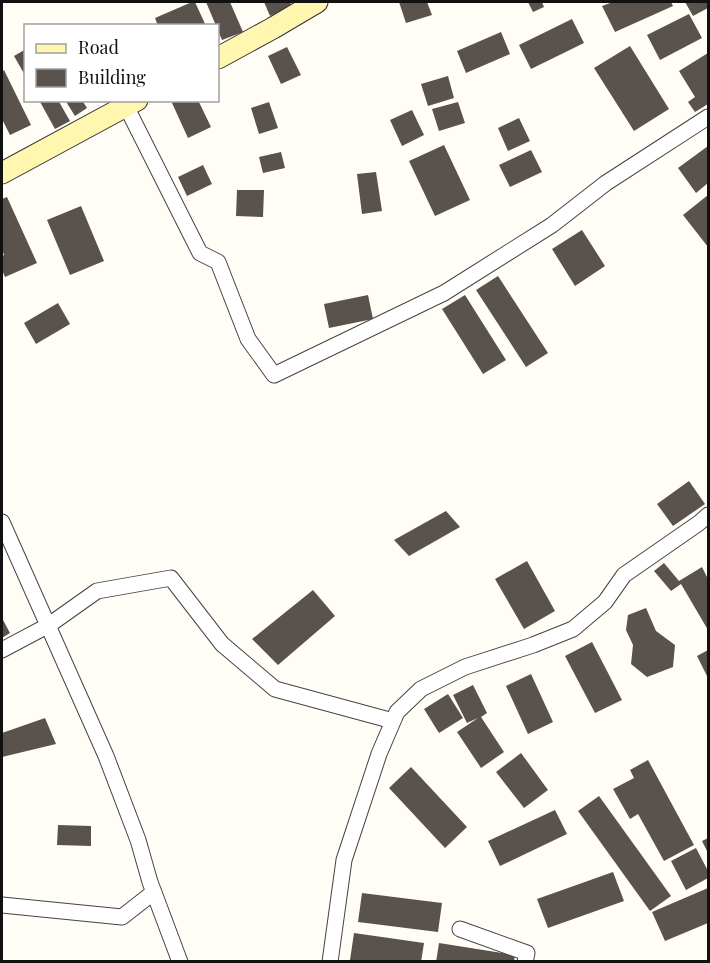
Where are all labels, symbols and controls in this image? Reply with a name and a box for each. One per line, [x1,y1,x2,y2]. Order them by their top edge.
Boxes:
legend [24,24,219,102]
text: Road [78,35,119,59]
text: Building [78,65,146,89]

